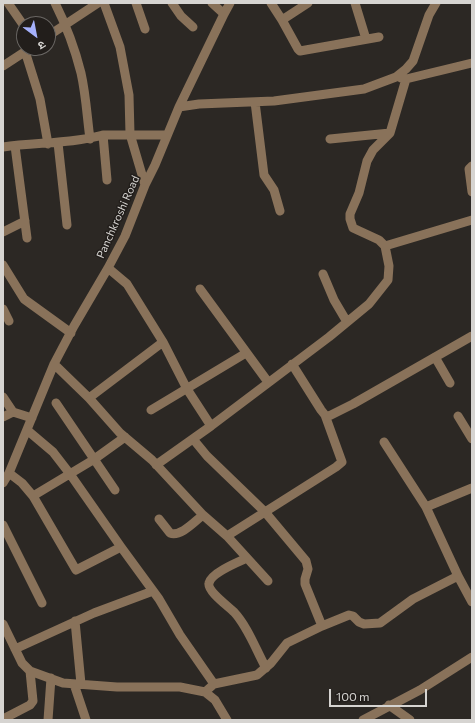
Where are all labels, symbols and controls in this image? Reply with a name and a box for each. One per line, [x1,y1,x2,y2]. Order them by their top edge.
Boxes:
north arrow [16,16,56,56]
text: उ [36,39,48,53]
street label: Panchkroshi Road [94,174,142,260]
scale bar [331,681,429,707]
text: 100 m [336,689,370,703]

